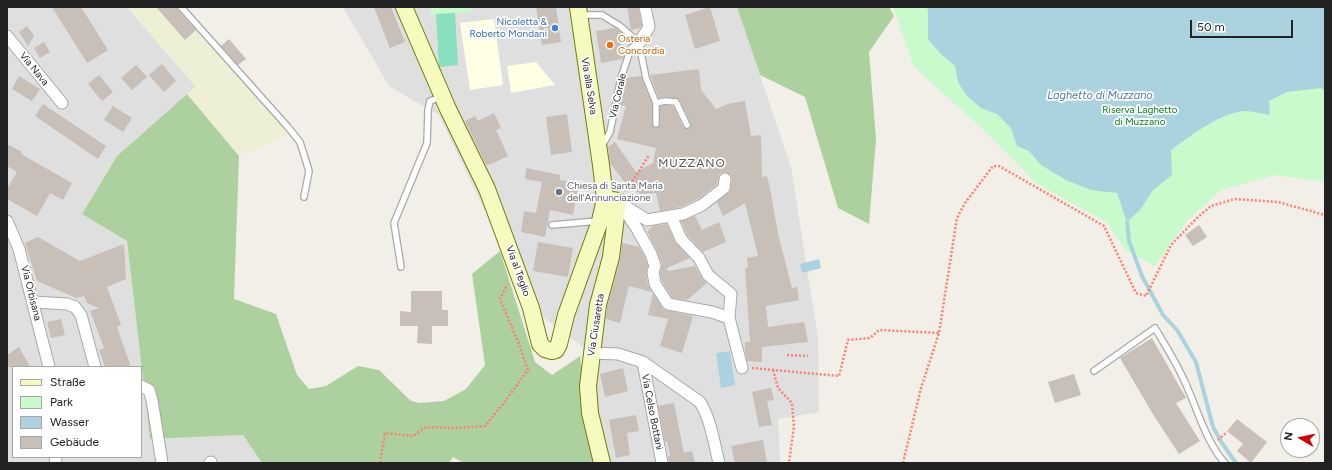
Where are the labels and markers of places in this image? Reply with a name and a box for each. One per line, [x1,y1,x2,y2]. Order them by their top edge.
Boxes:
place label: Nicoletta & Roberto Mondani [470,16,547,40]
marker: Nicoletta & Roberto Mondani [550,23,560,33]
place label: Osteria Concordia [618,33,664,56]
marker: Osteria Concordia [605,40,615,50]
place label: Chiesa di Santa Maria dell'Annunciazione [567,180,663,204]
marker: Chiesa di Santa Maria dell'Annunciazione [554,187,564,197]

